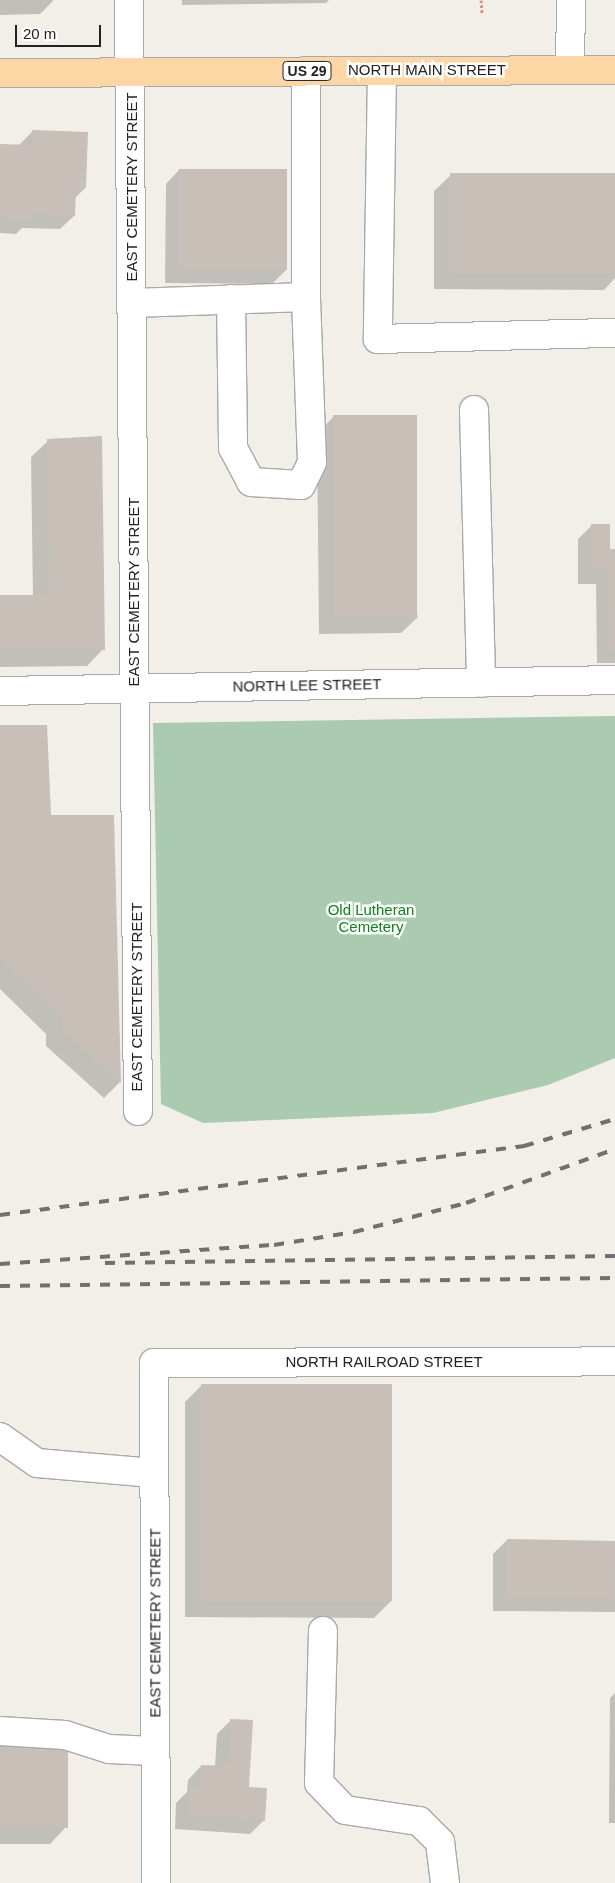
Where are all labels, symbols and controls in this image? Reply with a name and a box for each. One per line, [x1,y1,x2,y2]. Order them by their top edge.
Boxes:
scale bar [18,15,104,47]
text: 20 m [23,25,56,42]
road number: US 29 [282,59,332,82]
street label: NORTH MAIN STREET [348,61,506,79]
street label: EAST CEMETERY STREET [123,92,141,282]
street label: EAST CEMETERY STREET [125,497,143,687]
street label: NORTH LEE STREET [232,675,382,695]
park label: Old Lutheran Cemetery [328,900,414,935]
street label: EAST CEMETERY STREET [128,902,146,1092]
street label: NORTH RAILROAD STREET [285,1353,483,1371]
street label: EAST CEMETERY STREET [146,1528,164,1718]

